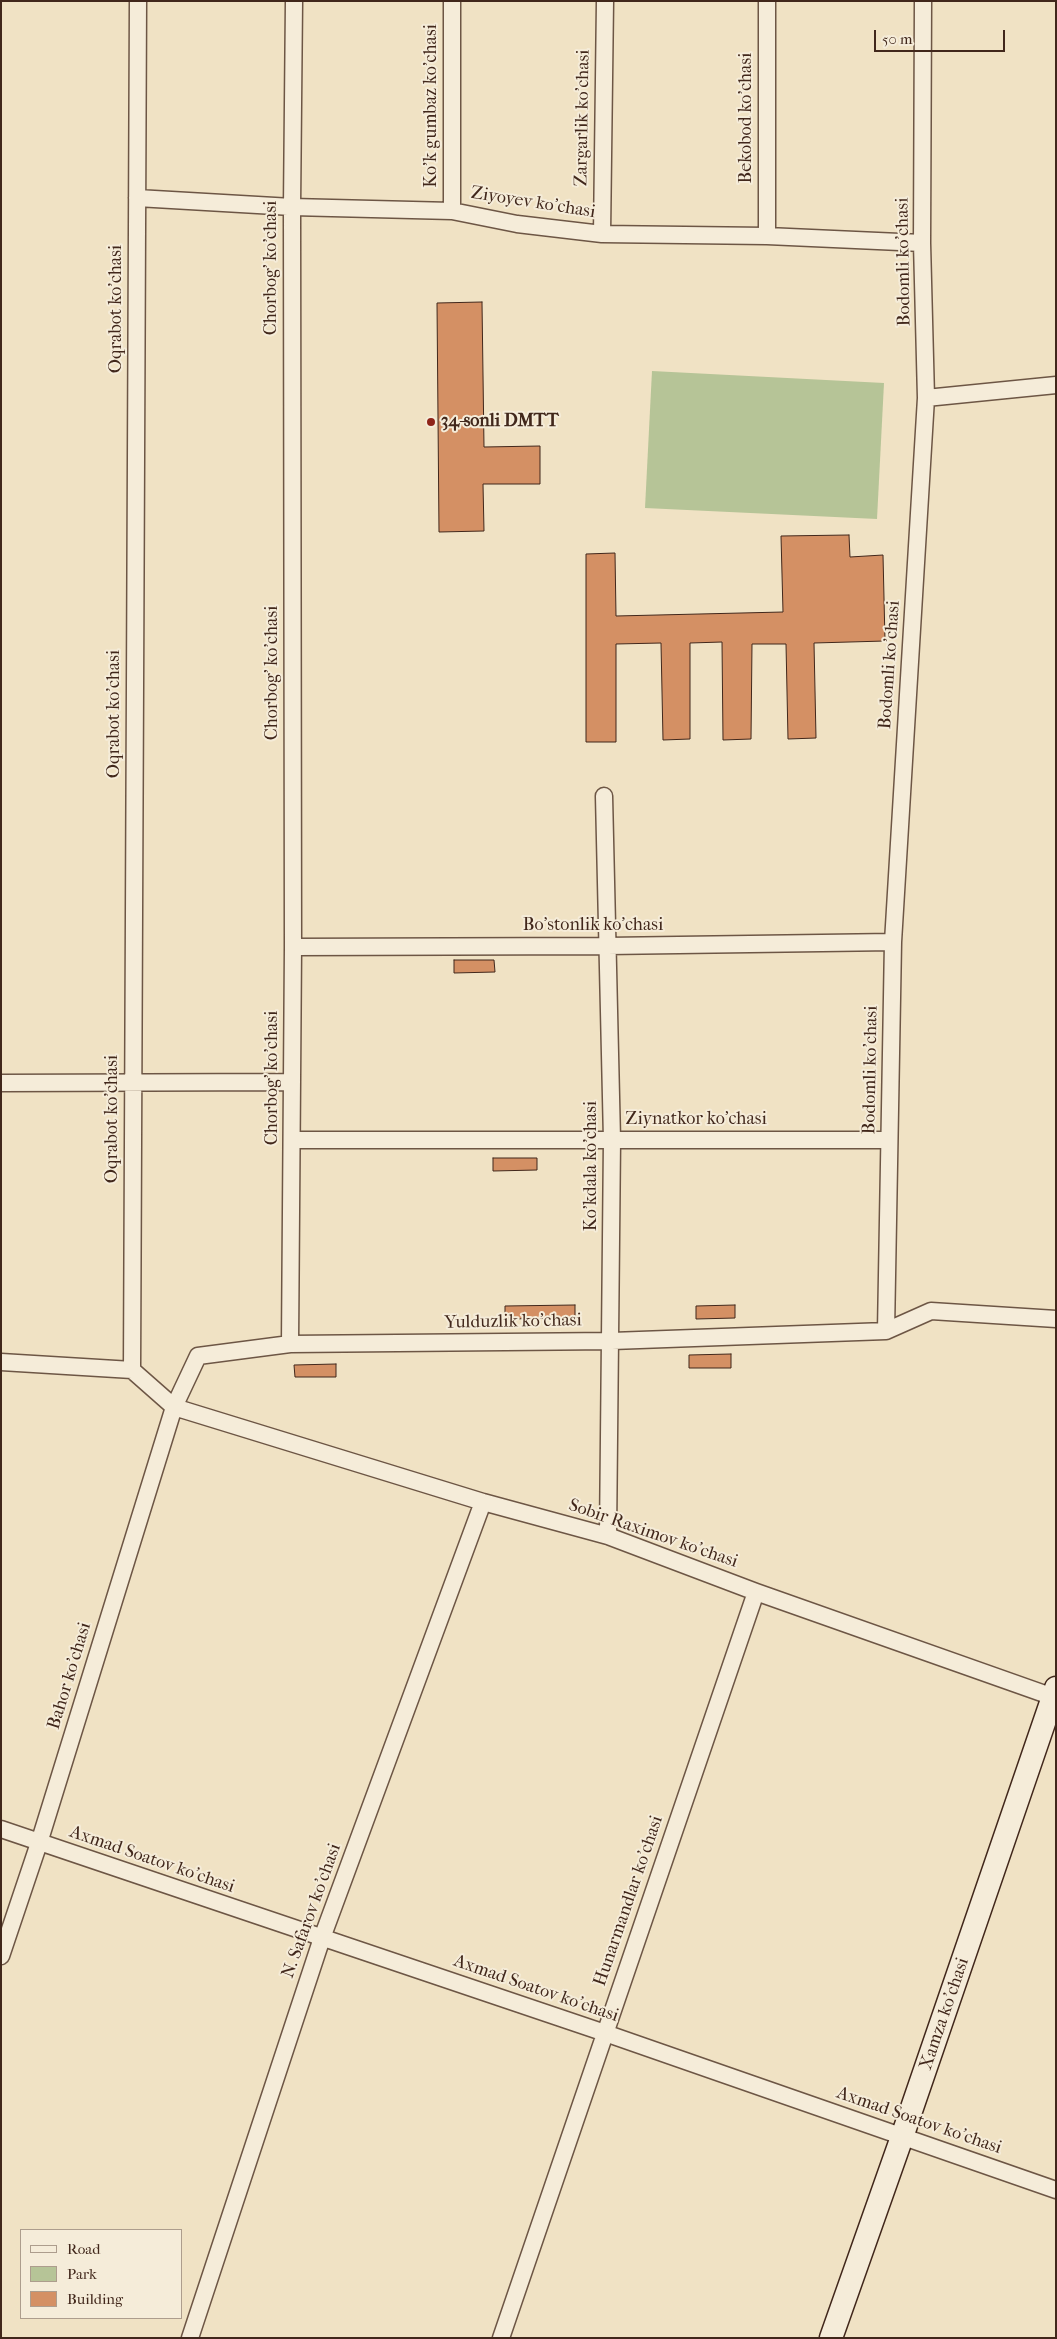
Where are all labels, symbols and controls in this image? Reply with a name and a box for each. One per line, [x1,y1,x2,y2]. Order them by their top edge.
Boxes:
scale bar [877,20,1008,52]
street label: Ko'k gumbaz ko'chasi [421,24,443,188]
text: 50 m [882,30,912,48]
street label: Zargarlik ko'chasi [571,49,595,187]
street label: Bekobod ko'chasi [736,53,758,183]
street label: Ziyoyev ko'chasi [469,182,597,224]
street label: Bodomli ko'chasi [892,197,916,327]
street label: Chorbog' ko'chasi [261,201,283,335]
street label: Oqrabot ko'chasi [106,245,128,373]
place label: 34-sonli DMTT [441,411,559,433]
marker: 34-sonli DMTT [425,416,437,428]
street label: Bodomli ko'chasi [875,600,905,730]
street label: Chorbog' ko'chasi [262,606,284,740]
street label: Oqrabot ko'chasi [104,650,126,778]
street label: Bo'stonlik ko'chasi [523,915,663,937]
street label: Bodomli ko'chasi [859,1005,883,1135]
street label: Chorbog' ko'chasi [262,1011,284,1145]
street label: Oqrabot ko'chasi [102,1055,124,1183]
street label: Ko'kdala ko'chasi [581,1101,603,1231]
street label: Ziynatkor ko'chasi [625,1109,767,1131]
street label: Yulduzlik ko'chasi [444,1310,582,1334]
street label: Sobir Raximov ko'chasi [566,1495,740,1573]
street label: Bahor ko'chasi [44,1620,96,1732]
street label: Hunarmandlar ko'chasi [590,1813,668,1989]
street label: Axmad Soatov ko'chasi [67,1822,237,1898]
street label: N. Safarov ko'chasi [278,1841,346,1981]
street label: Axmad Soatov ko'chasi [451,1951,621,2027]
street label: Xamza ko'chasi [916,1955,974,2073]
street label: Axmad Soatov ko'chasi [834,2083,1004,2159]
legend [20,2229,182,2319]
text: Road [67,2240,100,2258]
text: Park [67,2265,97,2283]
text: Building [67,2290,123,2308]

